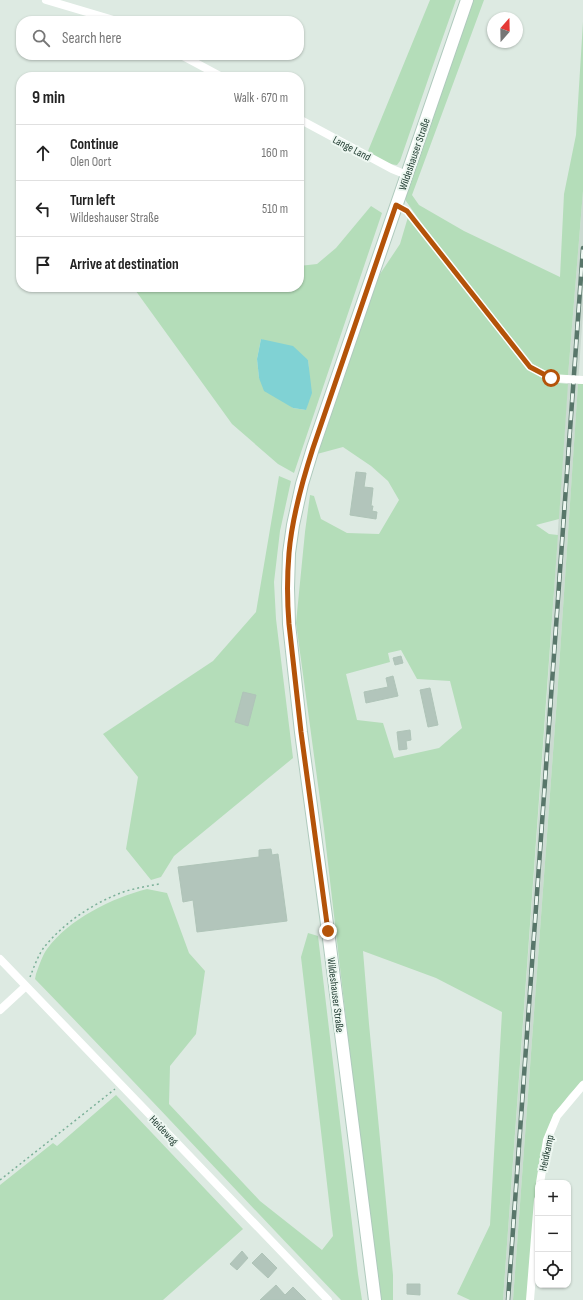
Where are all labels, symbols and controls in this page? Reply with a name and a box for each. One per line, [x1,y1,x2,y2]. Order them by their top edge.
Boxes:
north arrow [487,12,523,48]
search box [16,16,304,60]
icon: search [30,27,52,49]
text: Search here [62,29,122,48]
text: 9 min [32,88,65,108]
text: Walk · 670 m [234,90,288,106]
street label: Wildeshauser Straße [396,116,433,192]
street label: Lange Land [331,133,373,164]
text: Continue [70,135,119,154]
icon: ahead [32,142,54,164]
text: 160 m [262,145,288,161]
text: Olen Oort [70,154,111,170]
text: Turn left [70,191,115,210]
icon: left [32,198,54,220]
text: 510 m [262,201,288,217]
text: Wildeshauser Straße [70,210,159,226]
icon: arrive [32,254,54,276]
text: Arrive at destination [70,255,179,274]
route start [542,369,560,387]
route end [319,922,337,940]
street label: Wildeshauser Straße [324,957,347,1033]
street label: Heideweg [146,1113,181,1148]
street label: Heidkamp [536,1134,557,1172]
map controls [535,1180,571,1288]
button: + [535,1180,571,1216]
button: − [535,1216,571,1252]
button: locate [535,1252,571,1288]

